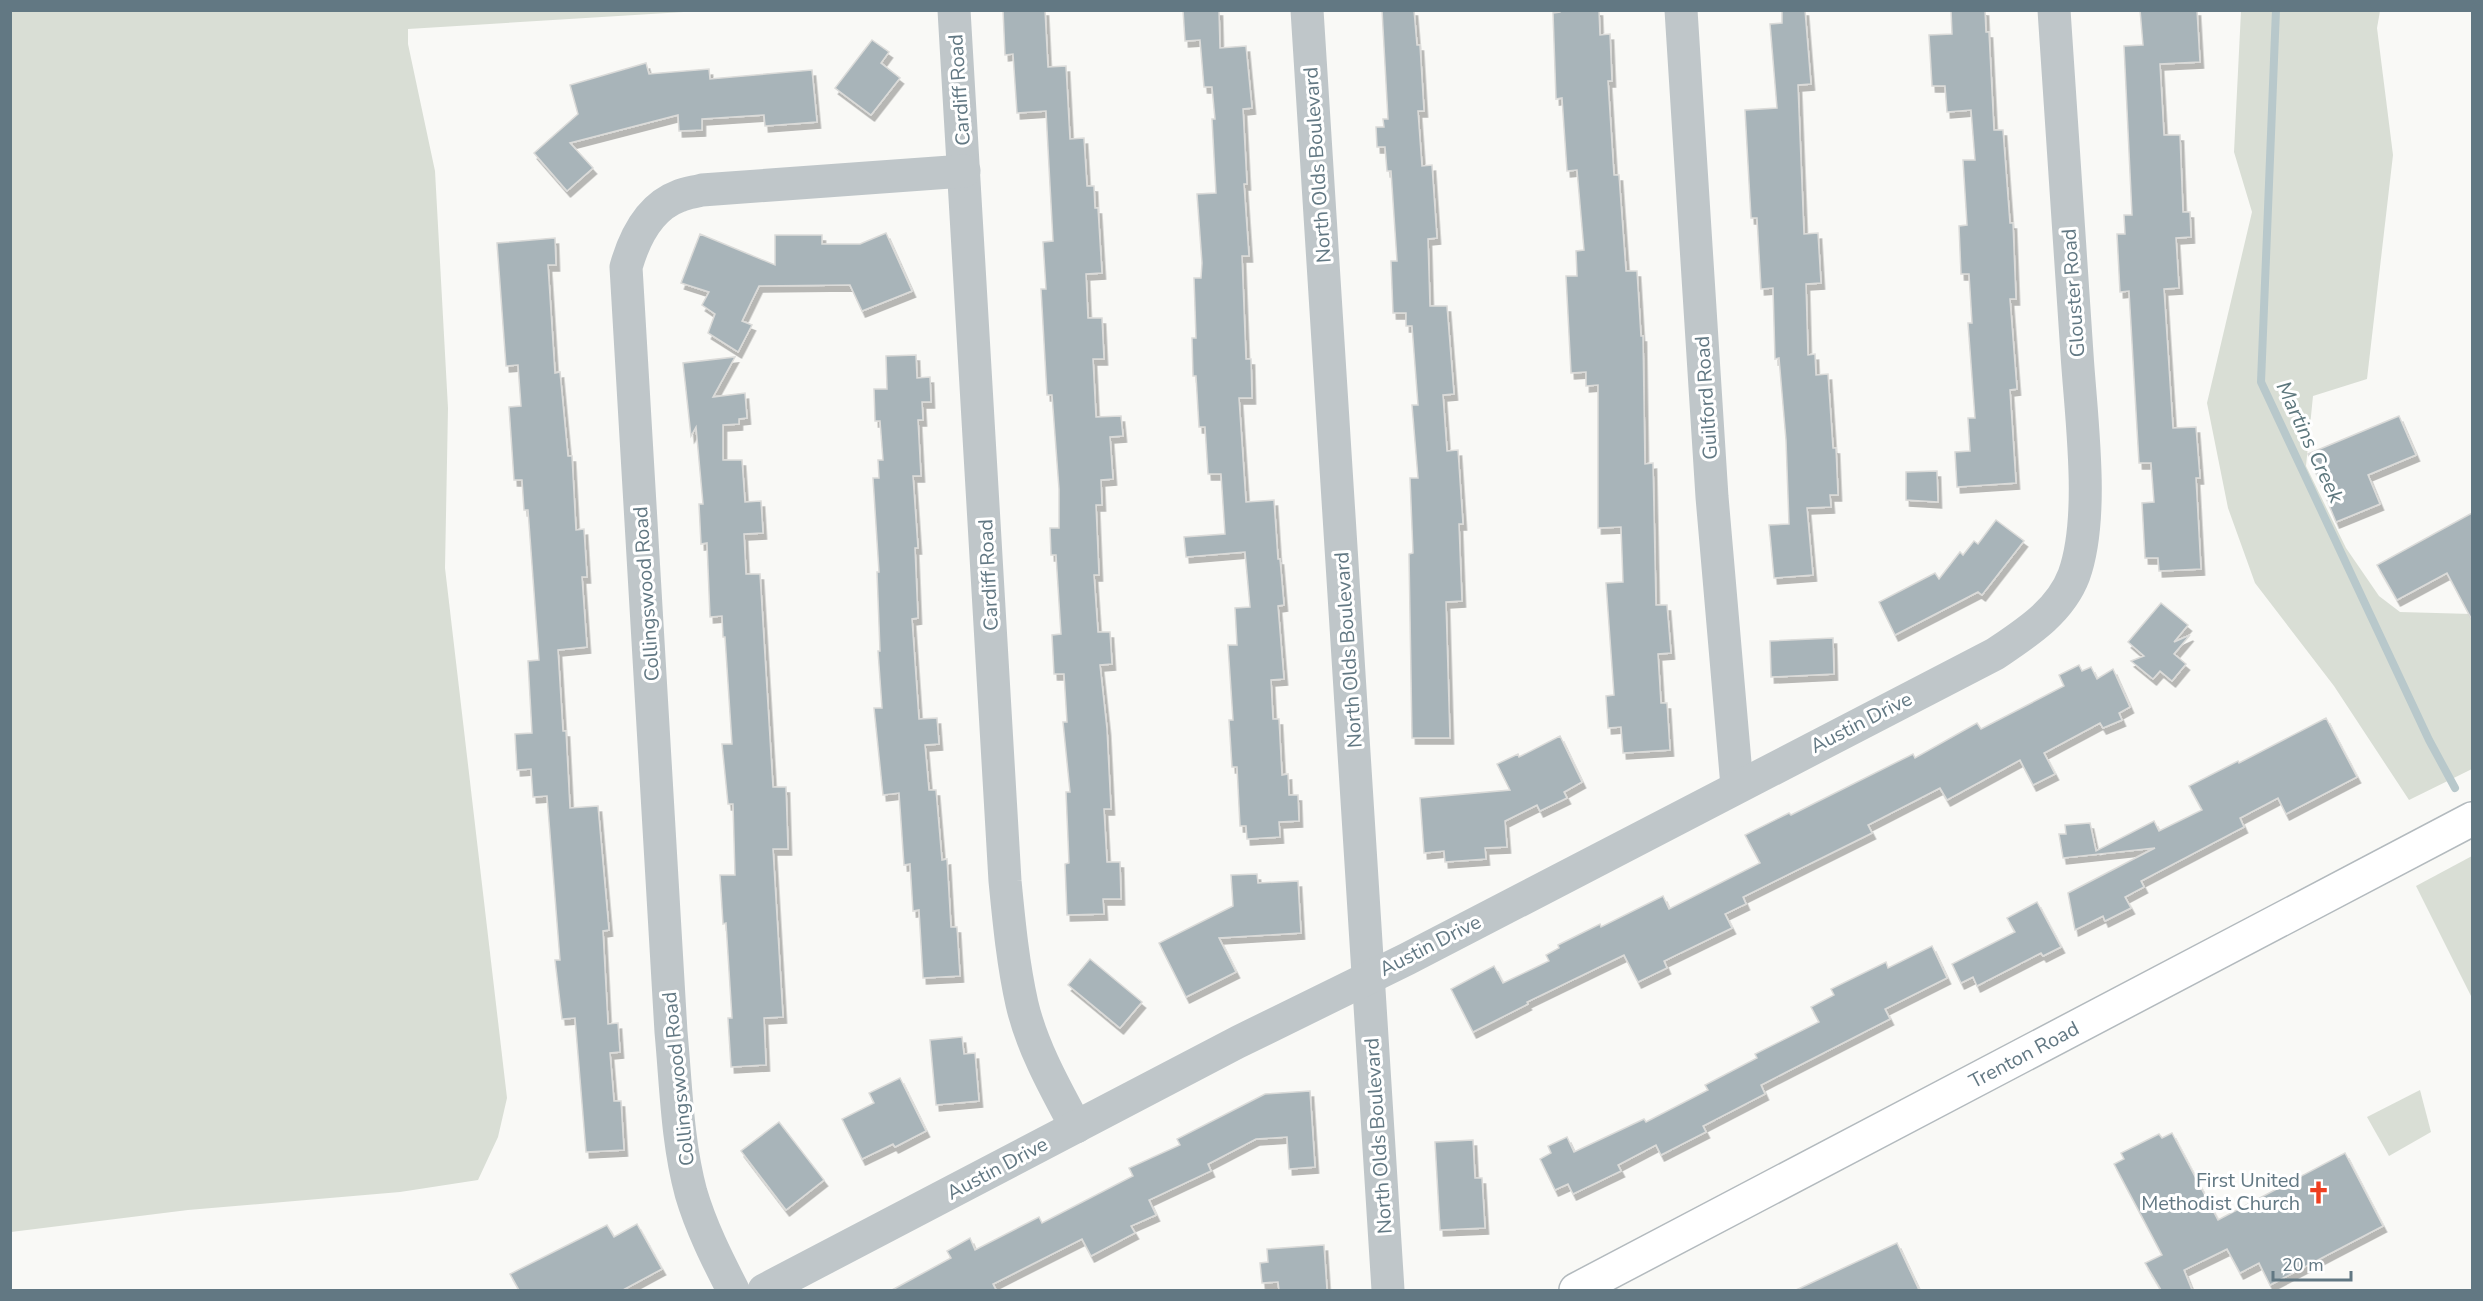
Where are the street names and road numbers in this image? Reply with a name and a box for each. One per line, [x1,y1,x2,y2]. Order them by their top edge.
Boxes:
street label: Cardiff Road [942,33,977,147]
street label: North Olds Boulevard [1297,66,1338,264]
street label: Glouster Road [2056,228,2091,358]
street label: Guilford Road [1689,335,1724,461]
street label: Collingswood Road [627,506,666,682]
street label: Cardiff Road [972,518,1005,631]
street label: North Olds Boulevard [1328,551,1369,749]
street label: Austin Drive [1806,685,1917,760]
street label: Austin Drive [1375,908,1486,983]
street label: Collingswood Road [656,990,701,1167]
street label: Trenton Road [1964,1015,2084,1095]
street label: North Olds Boulevard [1358,1037,1399,1235]
street label: Austin Drive [942,1130,1053,1206]

